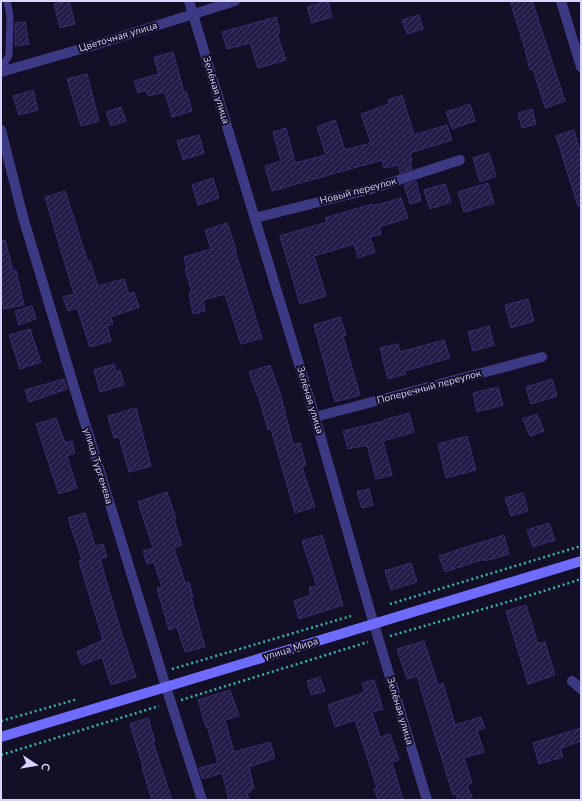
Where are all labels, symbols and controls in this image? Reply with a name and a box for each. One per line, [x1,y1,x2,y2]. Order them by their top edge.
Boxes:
street label: Цветочная улица [77,18,159,56]
street label: Зелёная улица [199,54,233,126]
street label: Новый переулок [318,174,398,208]
street label: Зелёная улица [293,364,327,436]
street label: Поперечный переулок [375,366,483,408]
street label: улица Тургенева [80,426,116,506]
street label: улица Мира [262,634,320,664]
street label: Зелёная улица [383,675,417,747]
north arrow [16,745,56,785]
text: С [37,762,53,773]

